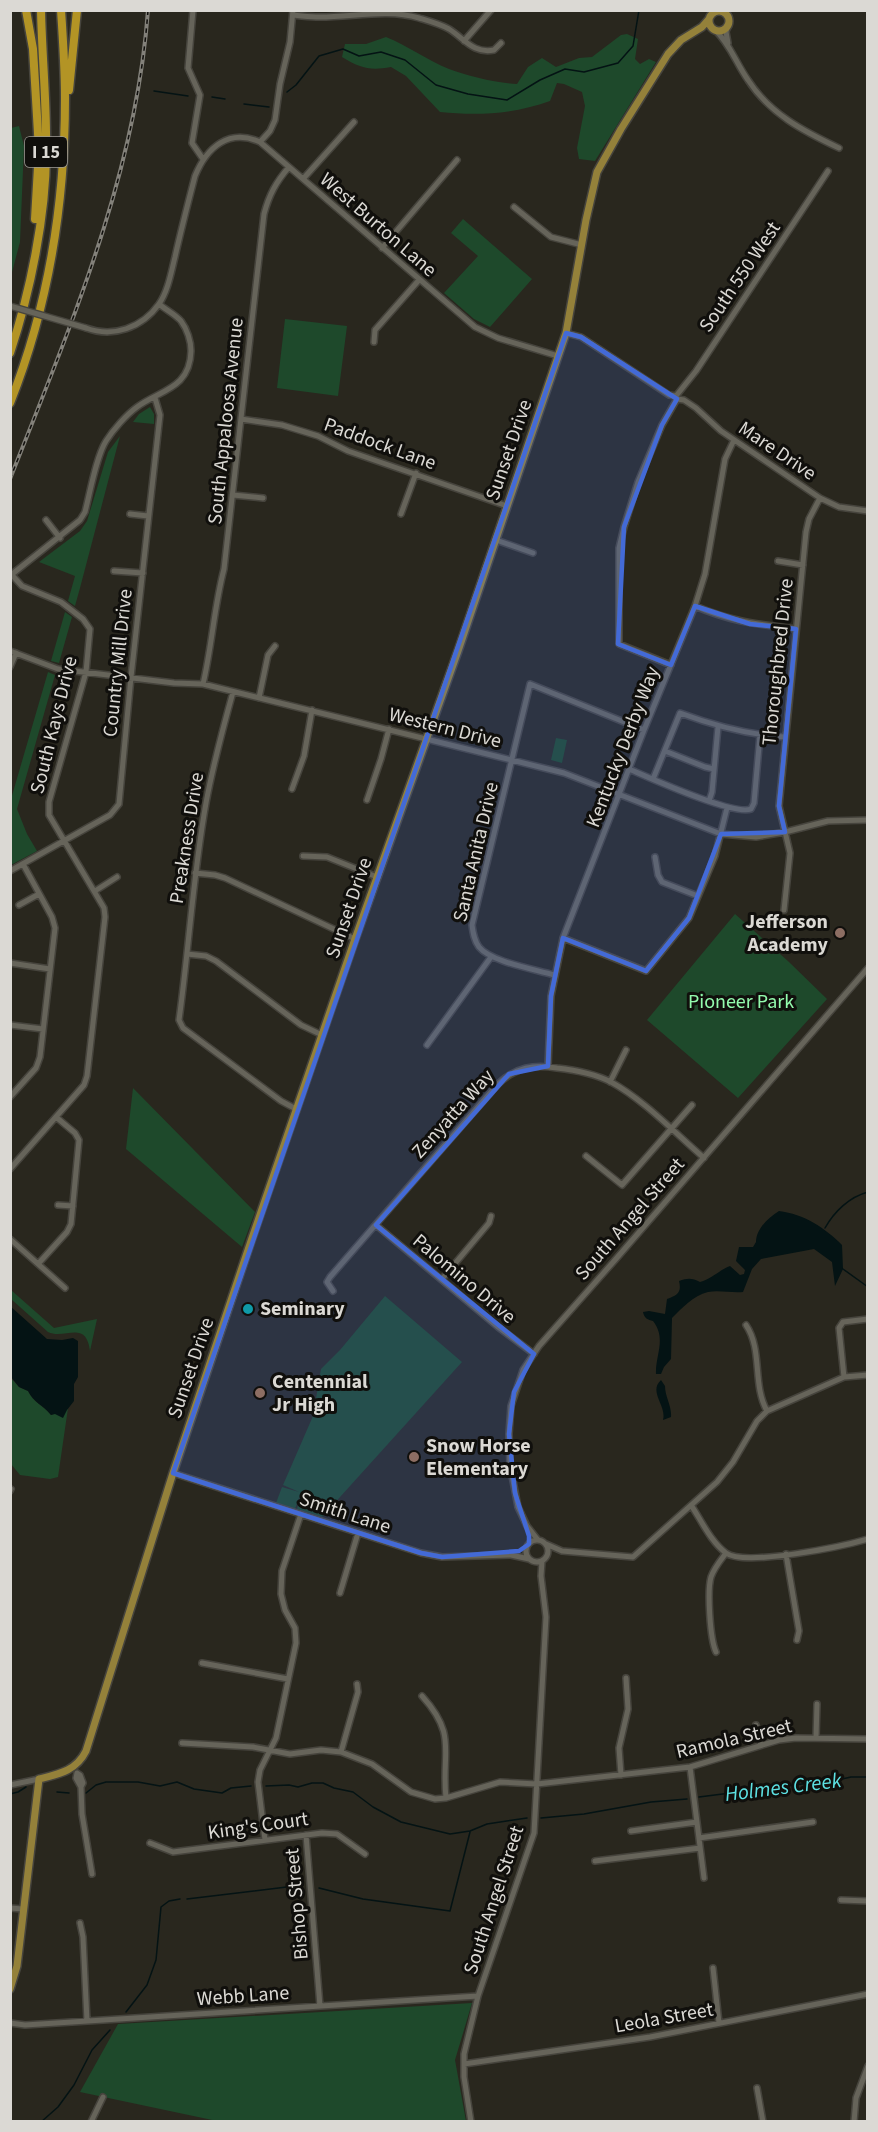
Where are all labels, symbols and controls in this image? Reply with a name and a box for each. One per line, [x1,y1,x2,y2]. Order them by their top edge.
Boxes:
road number: I 15 [25,137,67,167]
street label: West Burton Lane [313,166,443,284]
street label: South 550 West [693,216,788,338]
street label: South Appaloosa Avenue [201,316,251,526]
street label: Sunset Drive [479,396,539,504]
street label: Paddock Lane [320,411,440,477]
street label: Mare Drive [732,415,822,487]
street label: Thoroughbred Drive [755,577,801,747]
street label: Country Mill Drive [96,588,140,738]
street label: South Kays Drive [23,653,85,797]
street label: Kentucky Derby Way [579,662,667,832]
street label: Western Drive [386,700,504,756]
street label: Preakness Drive [163,770,211,906]
street label: Santa Anita Drive [446,779,506,925]
street label: Sunset Drive [319,854,379,962]
place label: Jefferson Academy [745,908,829,959]
marker: Jefferson Academy [833,926,847,940]
park label: Pioneer Park [688,988,794,1016]
street label: Zenyatta Way [405,1063,501,1165]
street label: South Angel Street [569,1151,691,1287]
street label: Palomino Drive [406,1227,522,1331]
place label: Seminary [260,1295,345,1323]
marker: Seminary [241,1302,255,1316]
street label: Sunset Drive [161,1314,221,1422]
place label: Centennial Jr High [272,1368,368,1419]
marker: Centennial Jr High [253,1386,267,1400]
place label: Snow Horse Elementary [426,1432,531,1483]
marker: Snow Horse Elementary [407,1450,421,1464]
street label: Smith Lane [296,1485,394,1541]
street label: Ramola Street [673,1712,795,1766]
water label: Holmes Creek [723,1765,844,1809]
street label: King's Court [206,1805,310,1847]
street label: South Angel Street [457,1822,531,1978]
street label: Bishop Street [278,1847,316,1961]
street label: Webb Lane [196,1979,290,2013]
street label: Leola Street [613,1996,716,2040]

